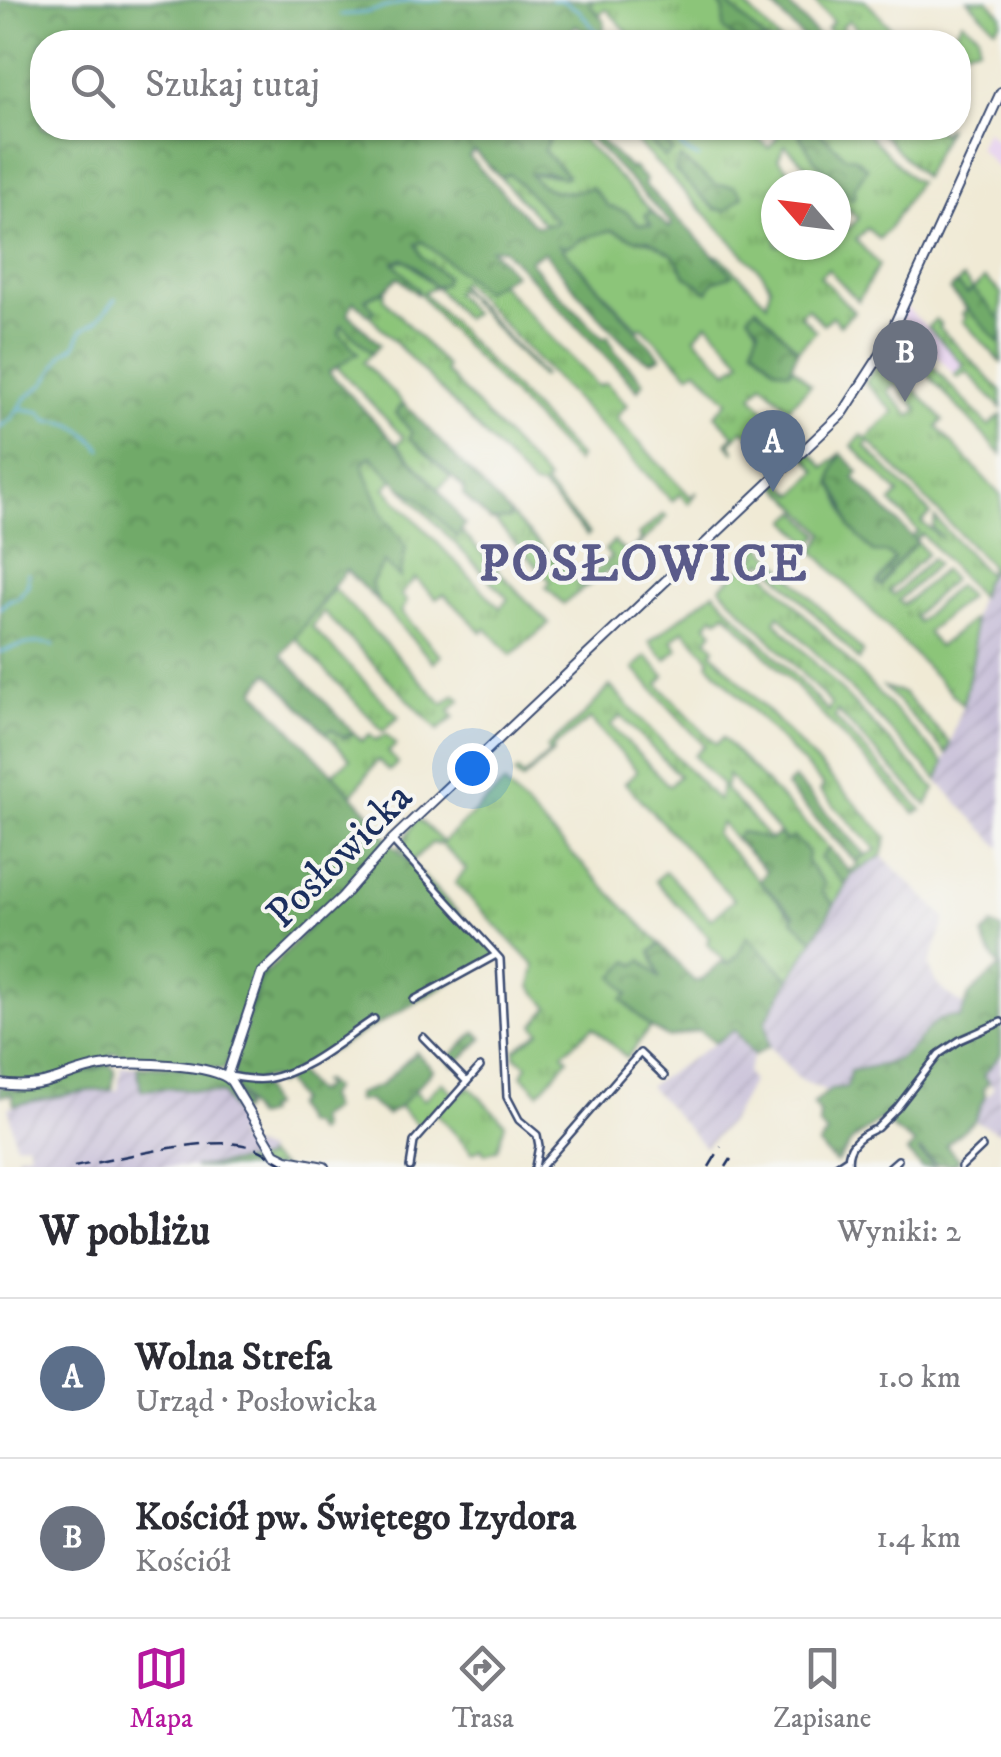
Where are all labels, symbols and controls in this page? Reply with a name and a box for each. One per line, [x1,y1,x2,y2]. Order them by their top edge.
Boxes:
search box [30,30,971,140]
icon: search [65,58,120,113]
text: Szukaj tutaj [145,61,320,109]
north arrow [761,170,851,260]
pin: B [872,320,938,402]
pin: A [740,410,806,492]
district label: POSŁOWICE [479,533,809,598]
your location [447,743,498,794]
street label: Posłowicka [256,772,424,940]
text: W pobliżu [40,1206,210,1258]
text: Wyniki: 2 [837,1212,961,1252]
text: Wolna Strefa [135,1334,332,1382]
text: A [62,1358,83,1398]
text: 1.0 km [878,1358,961,1398]
text: Urząd · Posłowicka [135,1382,377,1422]
text: Kościół pw. Świętego Izydora [135,1494,576,1542]
text: B [62,1518,83,1558]
text: 1.4 km [876,1518,961,1558]
text: Kościół [135,1542,230,1582]
tab: Mapa [130,1641,193,1736]
tab: Trasa [452,1641,514,1736]
tab: Zapisane [773,1641,871,1736]

